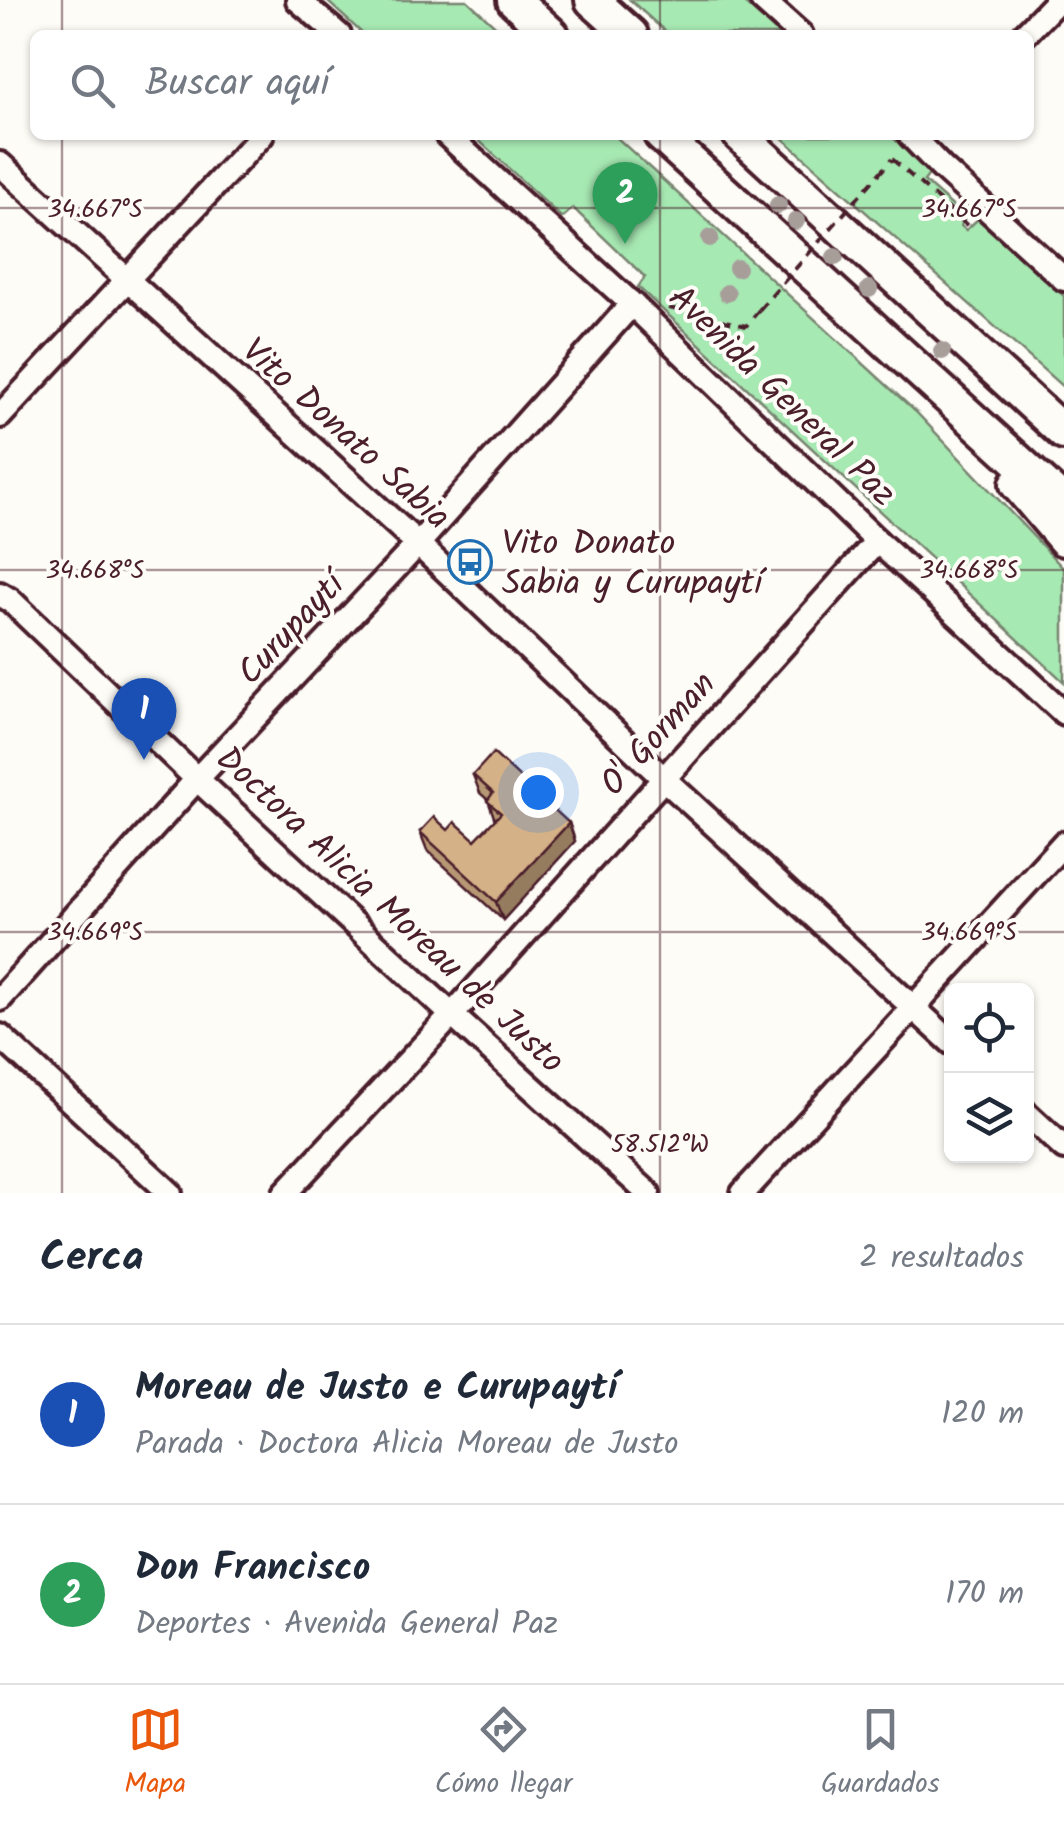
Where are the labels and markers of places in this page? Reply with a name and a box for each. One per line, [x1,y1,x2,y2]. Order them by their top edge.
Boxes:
pin: 2 [592,162,658,244]
place label: Vito Donato Sabia y Curupaytí [502,517,768,613]
bus stop icon: Vito Donato Sabia y Curupaytí [447,539,493,585]
pin: 1 [112,678,176,760]

